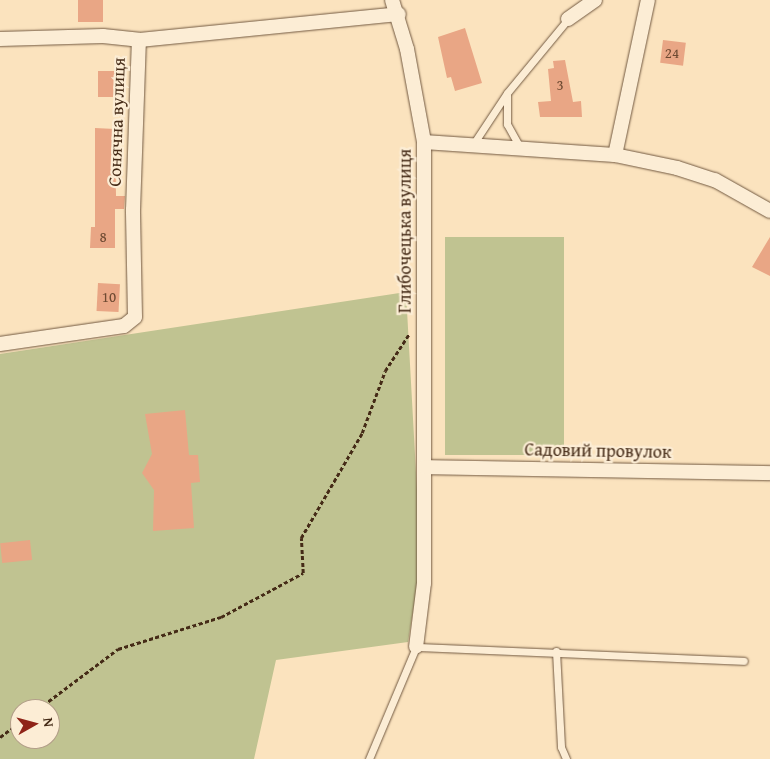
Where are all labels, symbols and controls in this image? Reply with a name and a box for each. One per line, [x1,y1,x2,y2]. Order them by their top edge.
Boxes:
house number: 24 [665,44,679,62]
street label: Сонячна вулиця [104,57,130,187]
house number: 3 [556,76,564,94]
street label: Глибочецька вулиця [394,149,416,313]
house number: 8 [99,228,107,246]
house number: 10 [102,288,116,306]
street label: Садовий провулок [524,439,672,463]
north arrow [10,699,60,749]
text: N [38,716,59,728]

